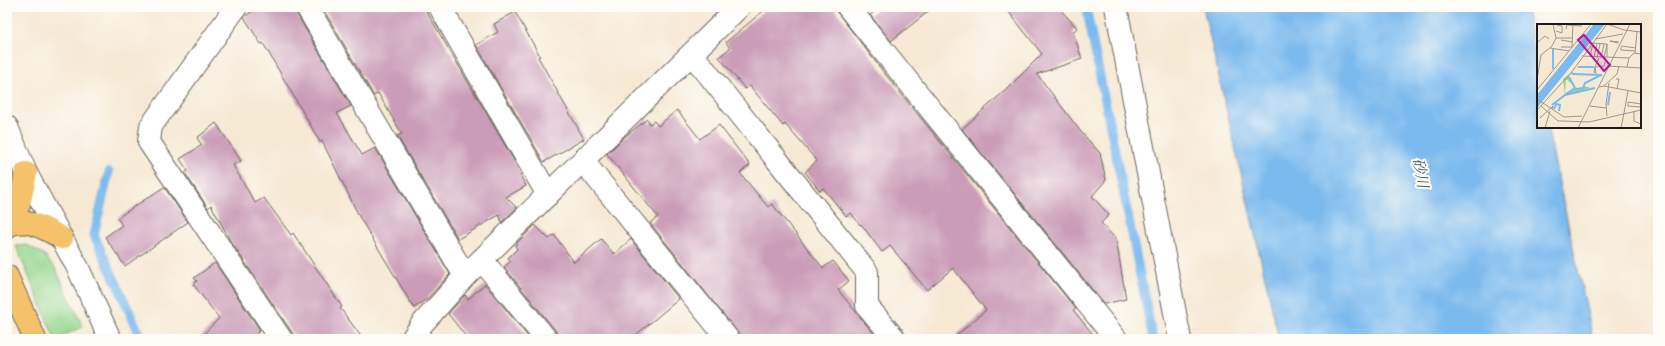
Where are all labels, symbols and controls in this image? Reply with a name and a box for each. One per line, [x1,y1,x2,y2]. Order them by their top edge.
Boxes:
inset map [1537,24,1641,128]
water label: 砂川 [1408,156,1435,192]

